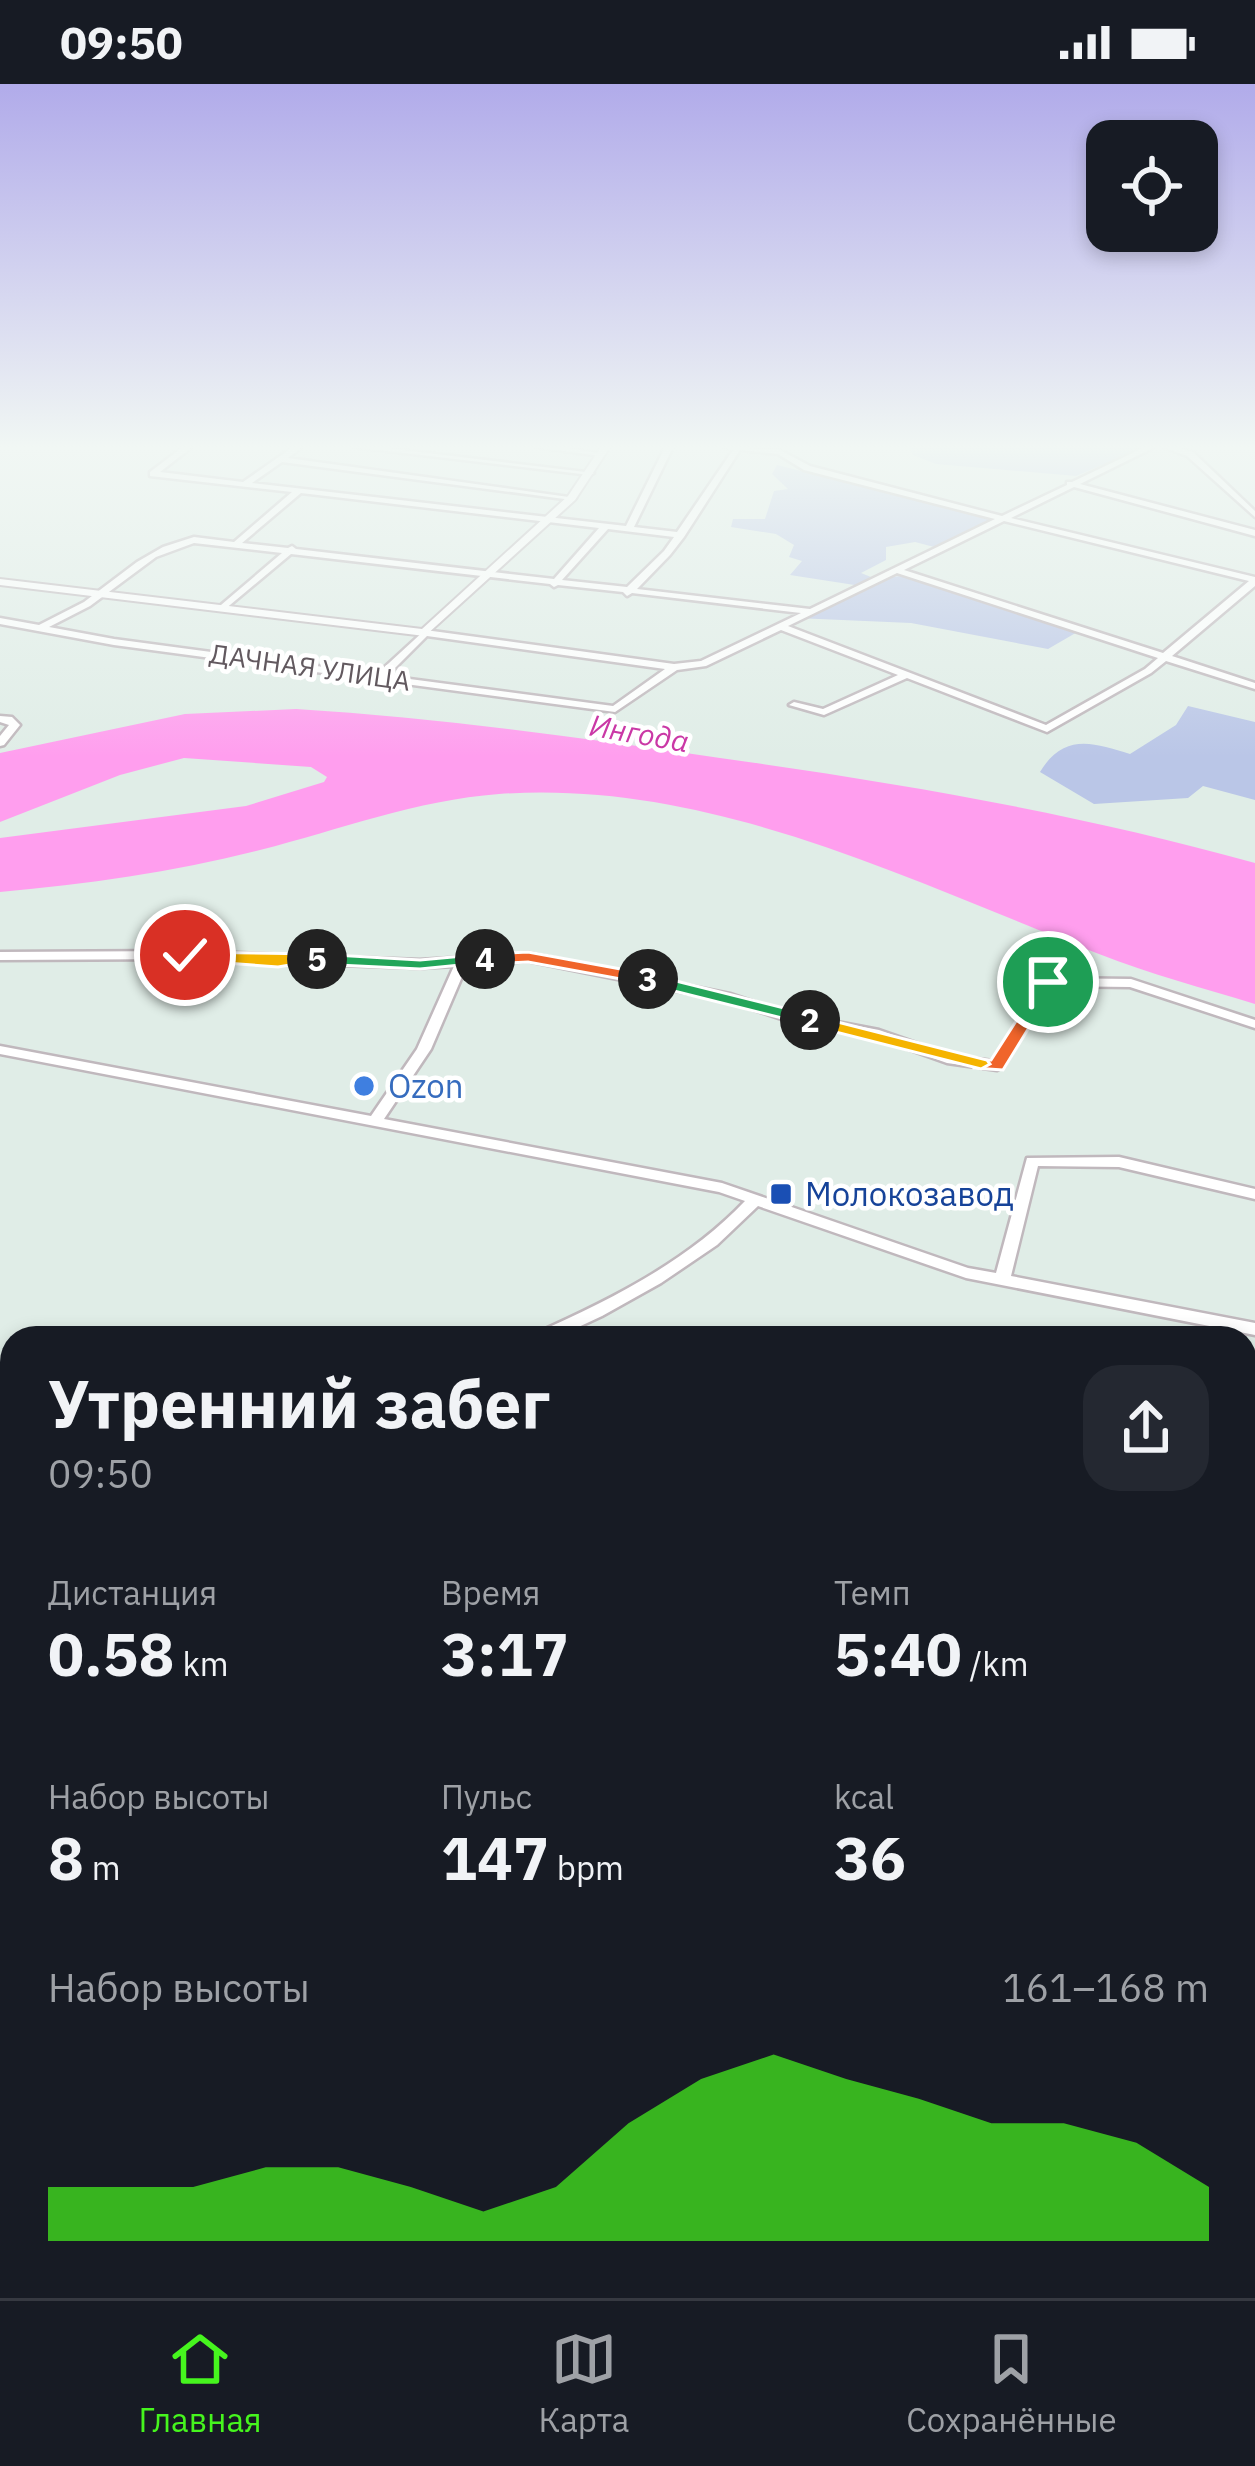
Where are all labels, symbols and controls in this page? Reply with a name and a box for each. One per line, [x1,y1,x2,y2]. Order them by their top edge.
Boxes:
text: 09:50 [60,13,183,71]
map controls [1086,120,1218,252]
button: locate [1086,120,1218,252]
street label: ДАЧНАЯ УЛИЦА [208,635,413,698]
water label: Ингода [587,705,692,760]
pin [134,904,236,1006]
icon: check [152,922,218,988]
pin: 5 [287,929,347,989]
pin: 4 [455,929,515,989]
pin [997,931,1099,1033]
text: 5 [307,937,327,980]
text: 4 [475,937,495,980]
pin: 3 [618,949,678,1009]
icon: arrive [1015,949,1081,1015]
text: 3 [638,957,658,1000]
pin: 2 [780,990,840,1050]
text: 2 [800,998,820,1041]
place label: Ozon [388,1064,464,1107]
marker: Ozon [351,1073,377,1099]
place label: Молокозавод [805,1172,1014,1215]
marker: Молокозавод [768,1181,794,1207]
text: Утренний забег [48,1360,551,1446]
button: share [1083,1365,1209,1491]
text: 09:50 [48,1448,153,1499]
text: Дистанция [48,1571,217,1614]
text: Время [441,1571,540,1614]
text: Темп [834,1571,911,1614]
text: 0.58 [48,1614,175,1693]
text: 3:17 [441,1614,569,1693]
text: 5:40 [834,1614,962,1693]
text: km [175,1642,229,1685]
text: /km [962,1642,1028,1685]
text: Набор высоты [48,1775,269,1818]
text: Пульс [441,1775,532,1818]
text: kcal [834,1775,894,1818]
text: 8 [48,1818,84,1897]
text: 147 [441,1818,549,1897]
text: 36 [834,1818,906,1897]
text: m [84,1846,121,1889]
text: bpm [549,1846,624,1889]
text: Набор высоты [48,1962,310,2013]
text: 161–168 m [1002,1962,1209,2013]
tab: Главная [138,2326,262,2441]
tab: Карта [539,2326,629,2441]
tab: Сохранённые [906,2326,1117,2441]

